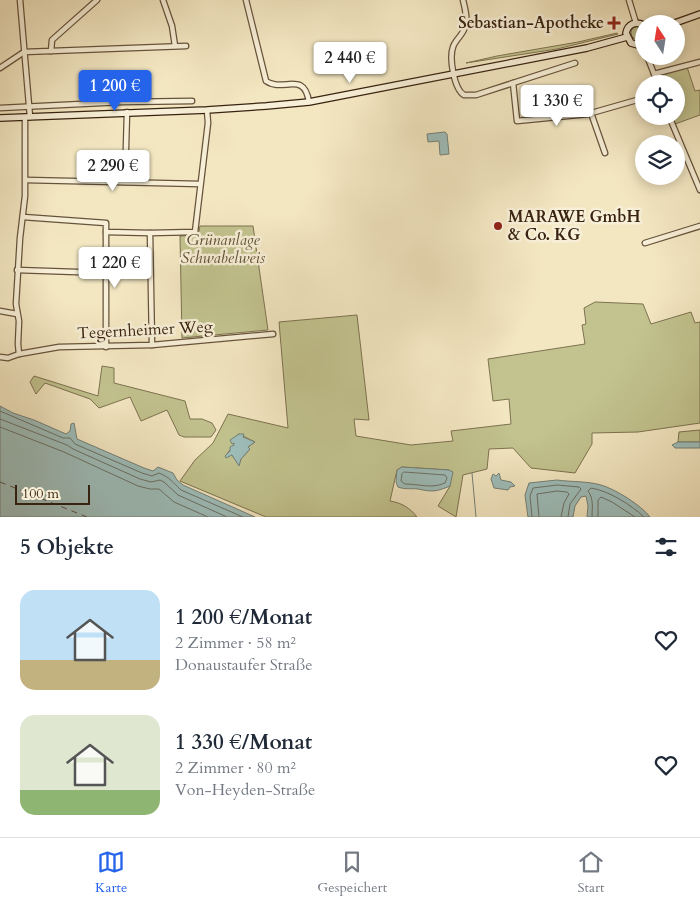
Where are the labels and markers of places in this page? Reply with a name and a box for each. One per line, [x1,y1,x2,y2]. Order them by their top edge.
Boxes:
place label: Sebastian-Apotheke [458,12,604,34]
marker: Sebastian-Apotheke [608,17,620,29]
pin: 2 440 € [304,42,396,84]
pin: 1 200 € [69,70,161,112]
pin: 1 330 € [511,84,603,127]
pin: 2 290 € [67,150,159,192]
place label: MARAWE GmbH & Co. KG [508,206,641,246]
marker: MARAWE GmbH & Co. KG [492,220,504,232]
pin: 1 220 € [69,246,161,289]

